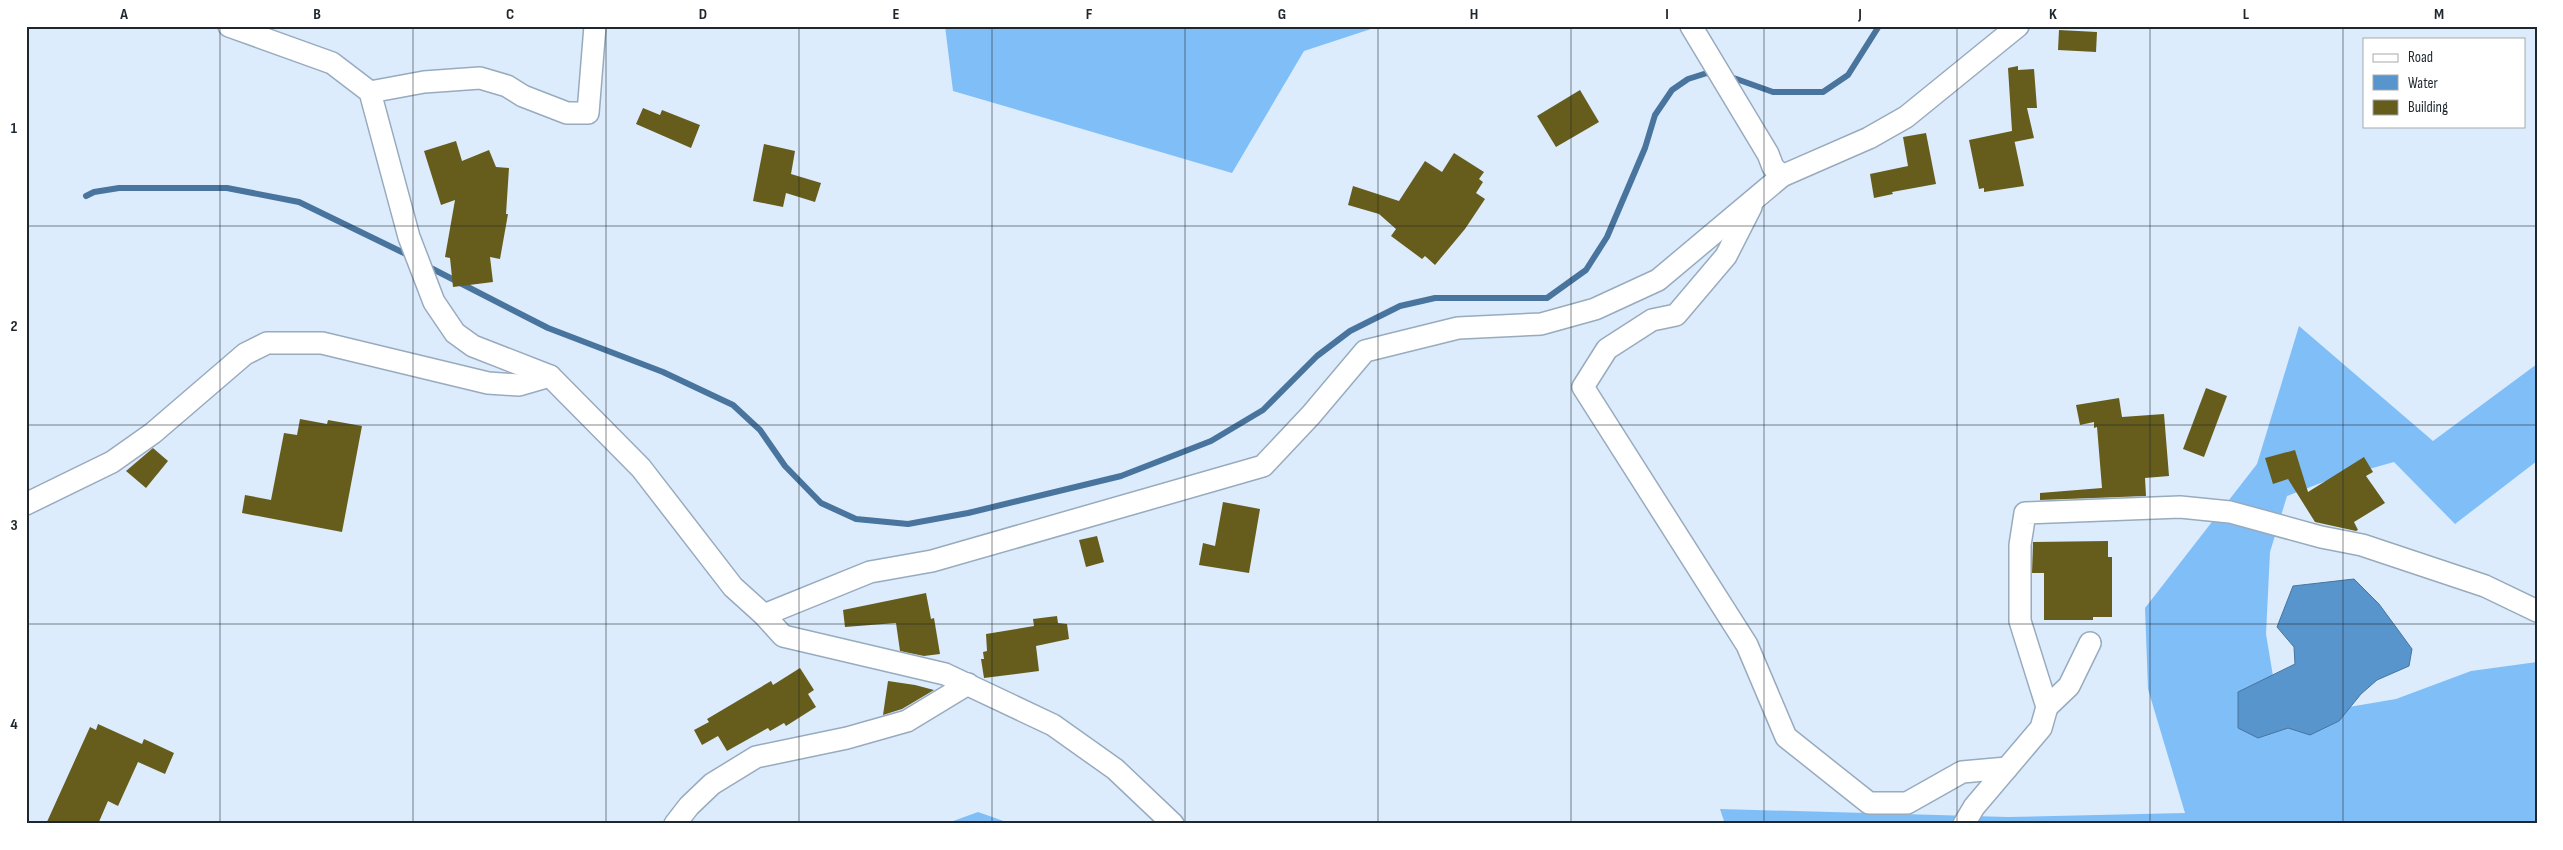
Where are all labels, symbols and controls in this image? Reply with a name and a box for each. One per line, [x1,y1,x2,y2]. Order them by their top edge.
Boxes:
text: A [119,5,128,24]
text: B [313,5,321,24]
text: C [506,5,514,24]
text: D [699,5,707,24]
text: E [893,5,900,24]
text: F [1086,5,1093,24]
text: G [1278,5,1286,24]
text: H [1470,5,1478,24]
text: I [1665,5,1669,24]
text: J [1857,5,1862,24]
text: K [2049,5,2057,24]
text: L [2243,5,2250,24]
text: M [2434,5,2444,24]
legend [2363,38,2526,128]
text: Road [2408,48,2433,67]
text: Water [2408,74,2439,93]
text: Building [2408,98,2448,117]
text: 1 [11,119,18,138]
text: 2 [10,317,18,336]
text: 3 [10,516,18,535]
text: 4 [10,715,18,734]

